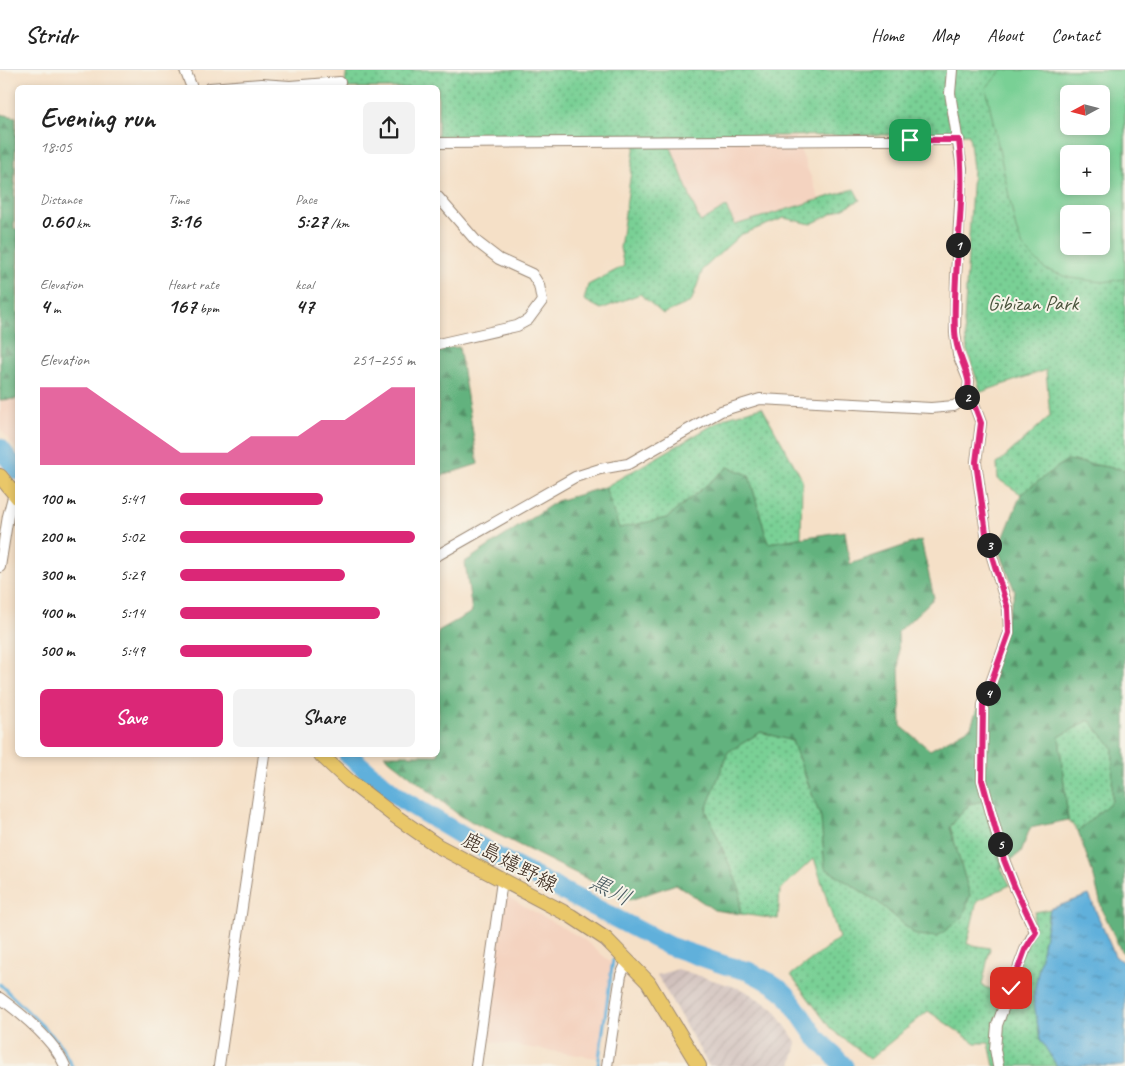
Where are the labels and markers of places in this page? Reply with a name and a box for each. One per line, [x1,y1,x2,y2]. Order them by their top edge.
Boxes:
pin [889,119,931,161]
pin: 1 [946,232,970,258]
pin: 2 [954,384,980,410]
pin: 3 [976,532,1002,558]
pin: 4 [976,680,1000,706]
pin: 5 [988,832,1012,856]
pin [990,967,1032,1009]

